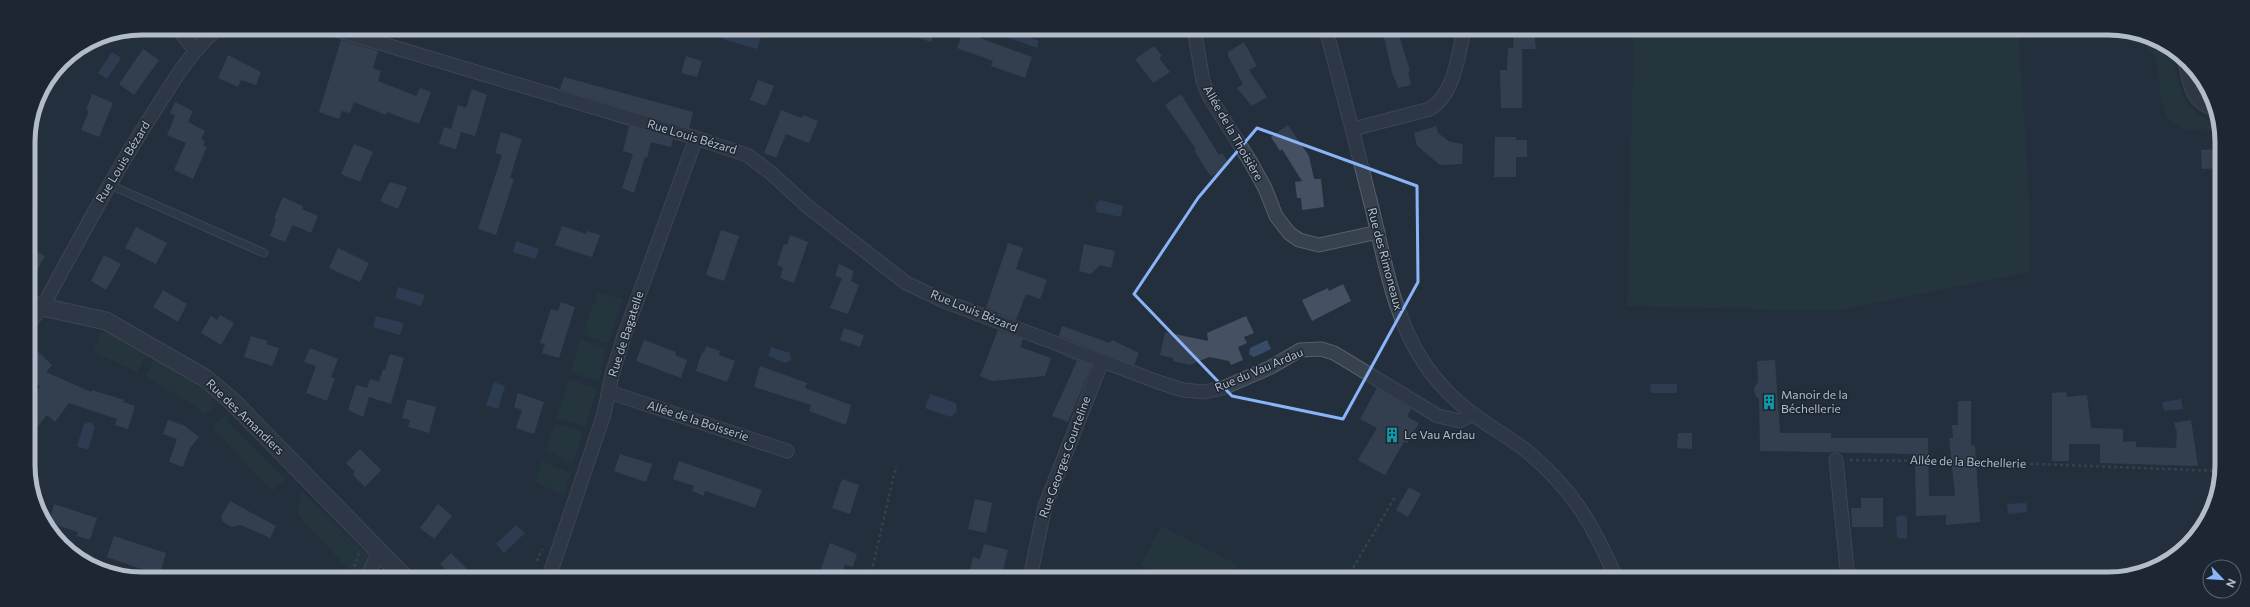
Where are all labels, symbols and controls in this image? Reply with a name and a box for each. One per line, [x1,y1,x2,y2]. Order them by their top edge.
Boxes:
street label: Allée de la Thoisière [1201,83,1267,182]
street label: Rue Louis Bézard [646,116,739,156]
street label: Rue Louis Bézard [92,118,152,205]
street label: Rue des Rimoneaux [1366,206,1407,312]
street label: Rue Louis Bézard [929,286,1020,334]
street label: Rue de Bagatelle [605,289,645,378]
street label: Rue du Vau Ardau [1212,344,1305,394]
street label: Rue des Amandiers [204,376,287,457]
place label: Manoir de la Béchellerie [1781,387,1848,415]
building icon: Manoir de la Béchellerie [1760,393,1778,411]
street label: Rue Georges Courteline [1036,394,1093,519]
street label: Allée de la Boisserie [646,397,751,443]
building icon: Le Vau Ardau [1383,426,1401,444]
place label: Le Vau Ardau [1404,427,1475,441]
street label: Allée de la Bechellerie [1910,452,2026,470]
north arrow [2202,559,2242,599]
text: N [2224,577,2239,590]

